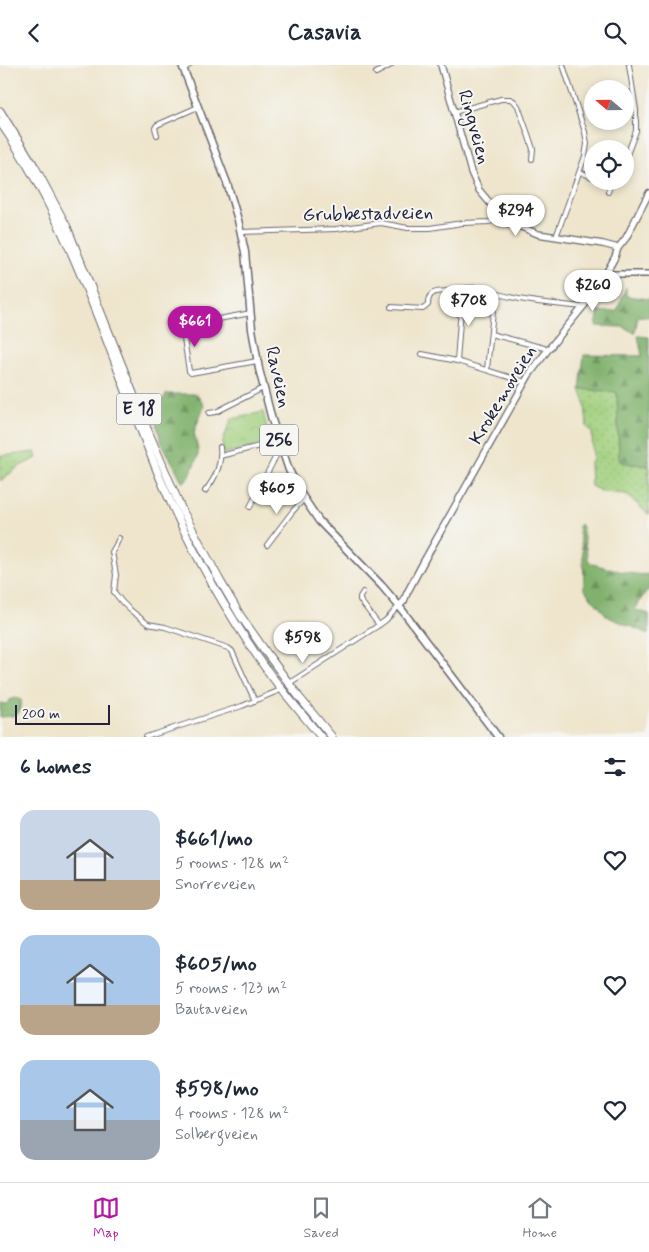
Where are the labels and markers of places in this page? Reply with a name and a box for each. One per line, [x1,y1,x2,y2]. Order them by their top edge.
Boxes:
pin: $294 [486,195,546,237]
pin: $260 [563,269,623,312]
pin: $708 [439,285,499,327]
pin: $661 [165,305,225,348]
pin: $605 [247,473,307,515]
pin: $598 [273,621,333,664]

